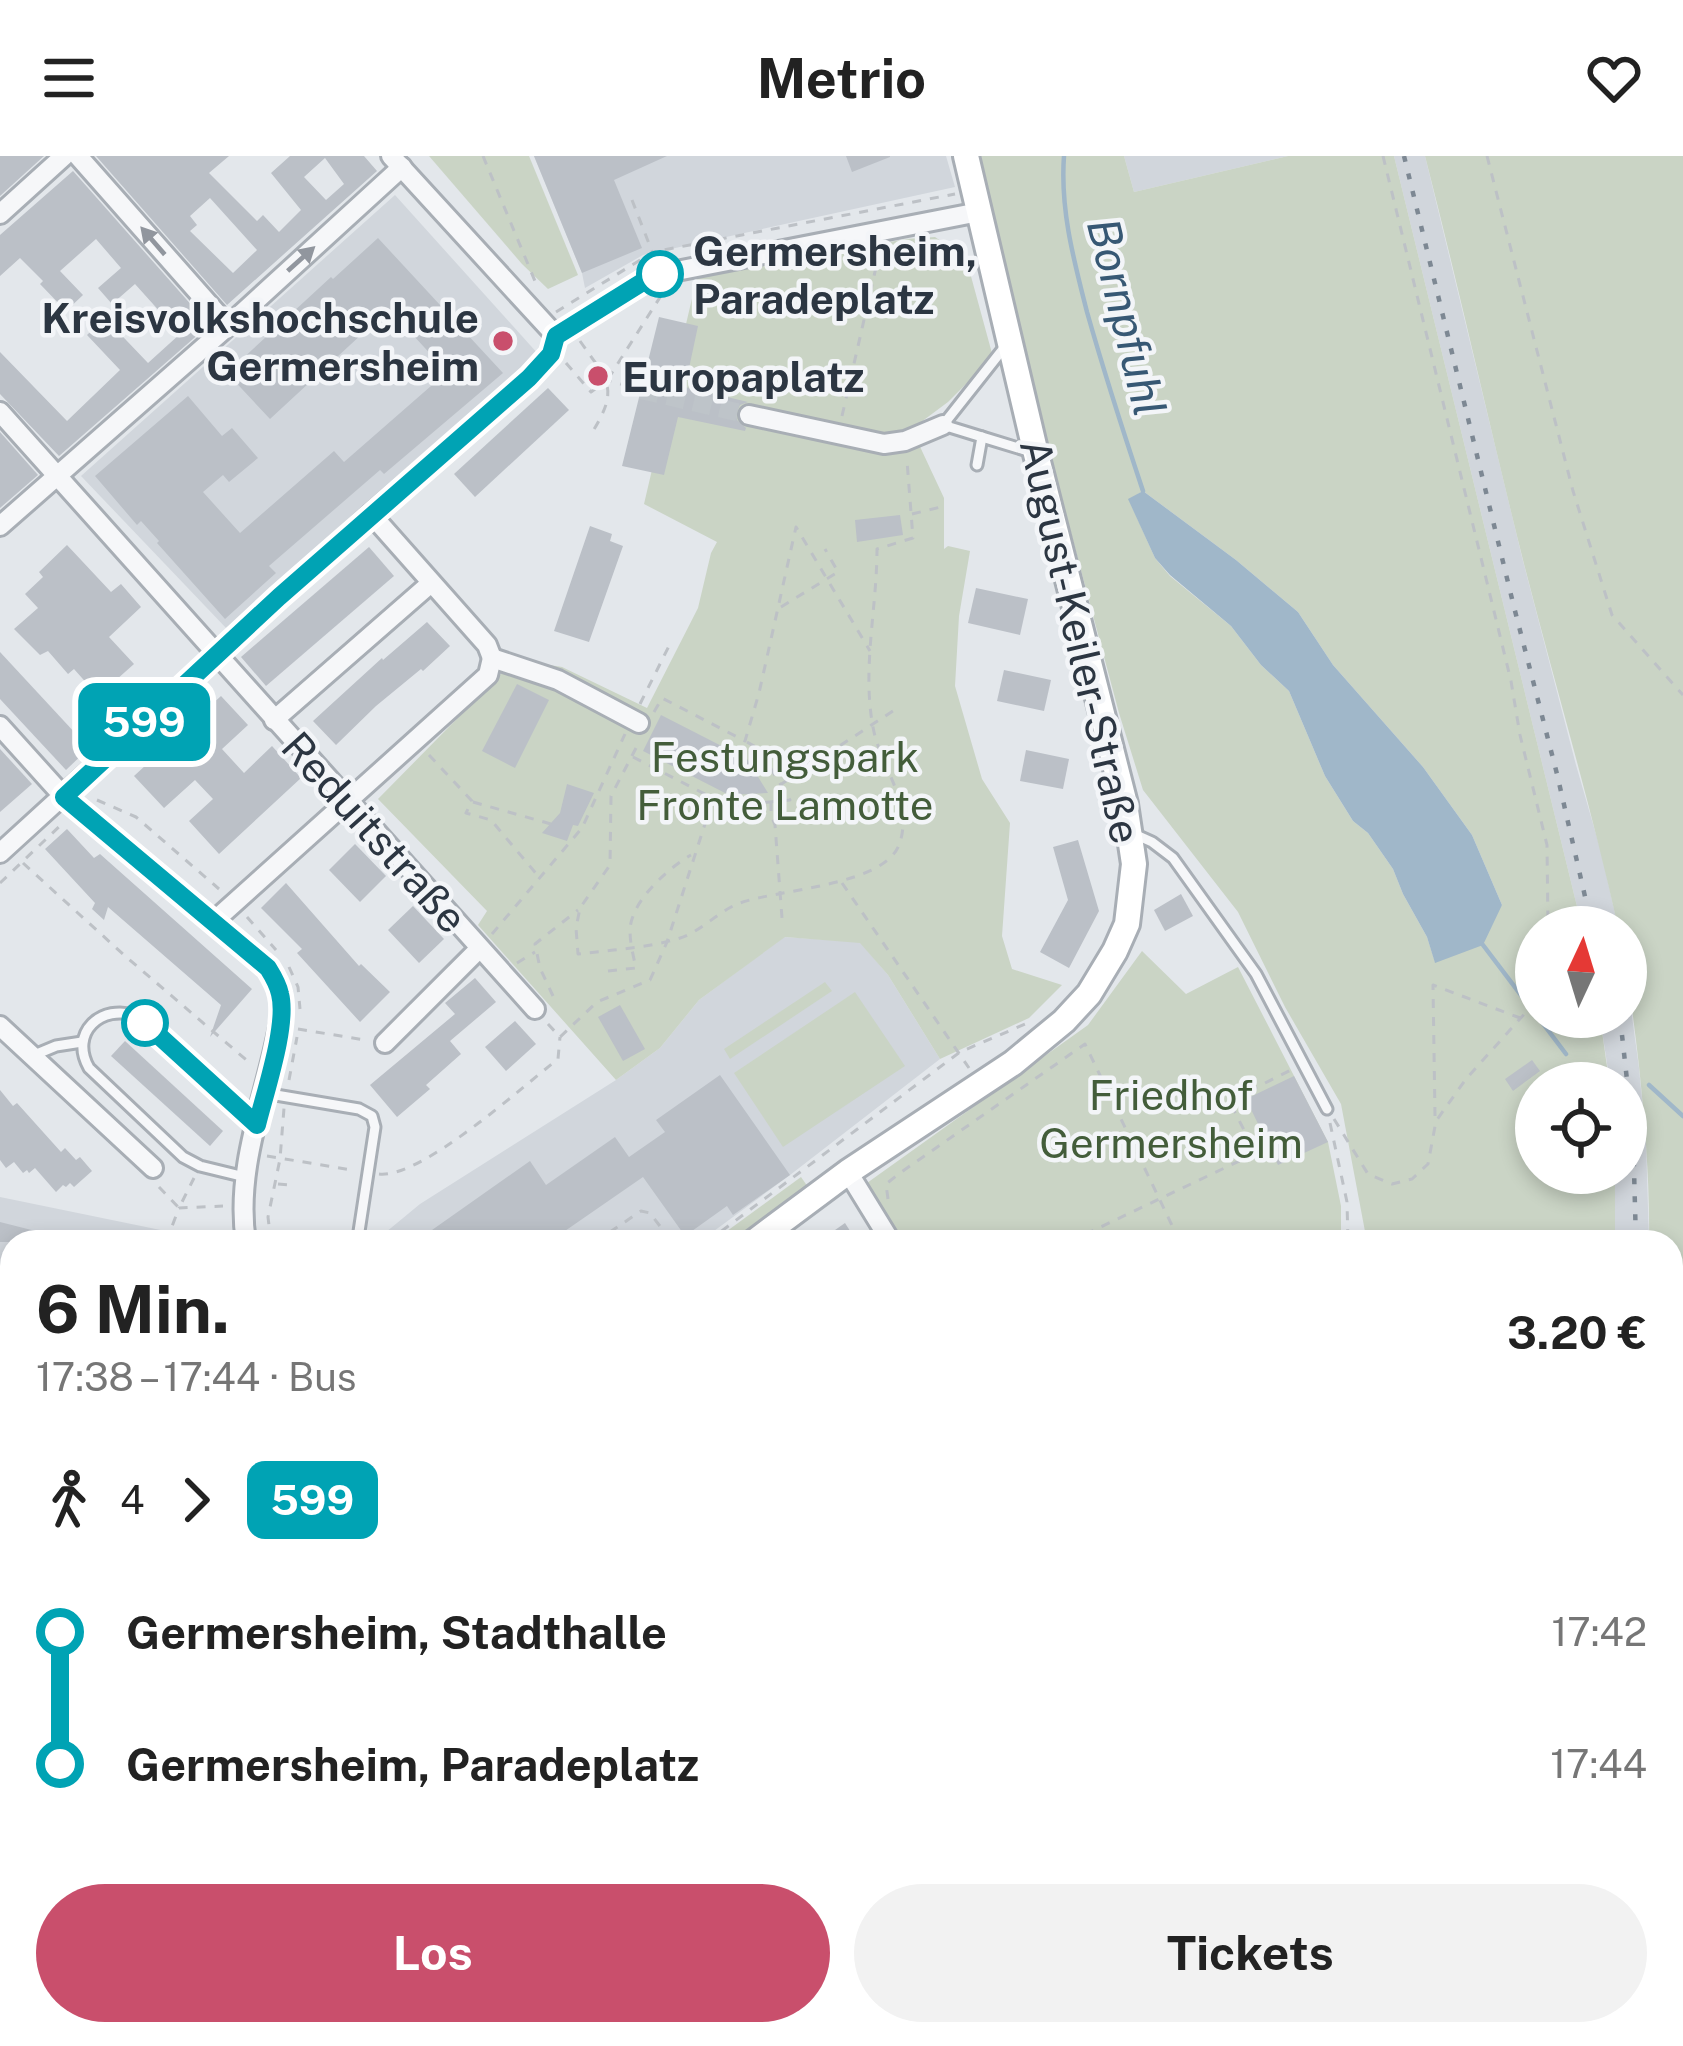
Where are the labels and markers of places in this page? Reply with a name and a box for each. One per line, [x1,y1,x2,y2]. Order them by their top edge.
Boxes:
place label: Germersheim, Paradeplatz [693,226,977,323]
marker: Germersheim, Paradeplatz [638,252,682,296]
place label: Kreisvolkshochschule Germersheim [41,293,479,390]
marker: Kreisvolkshochschule Germersheim [490,328,516,354]
place label: Europaplatz [622,352,864,401]
marker: Europaplatz [585,363,611,389]
unlabelled marker [123,1001,167,1045]

